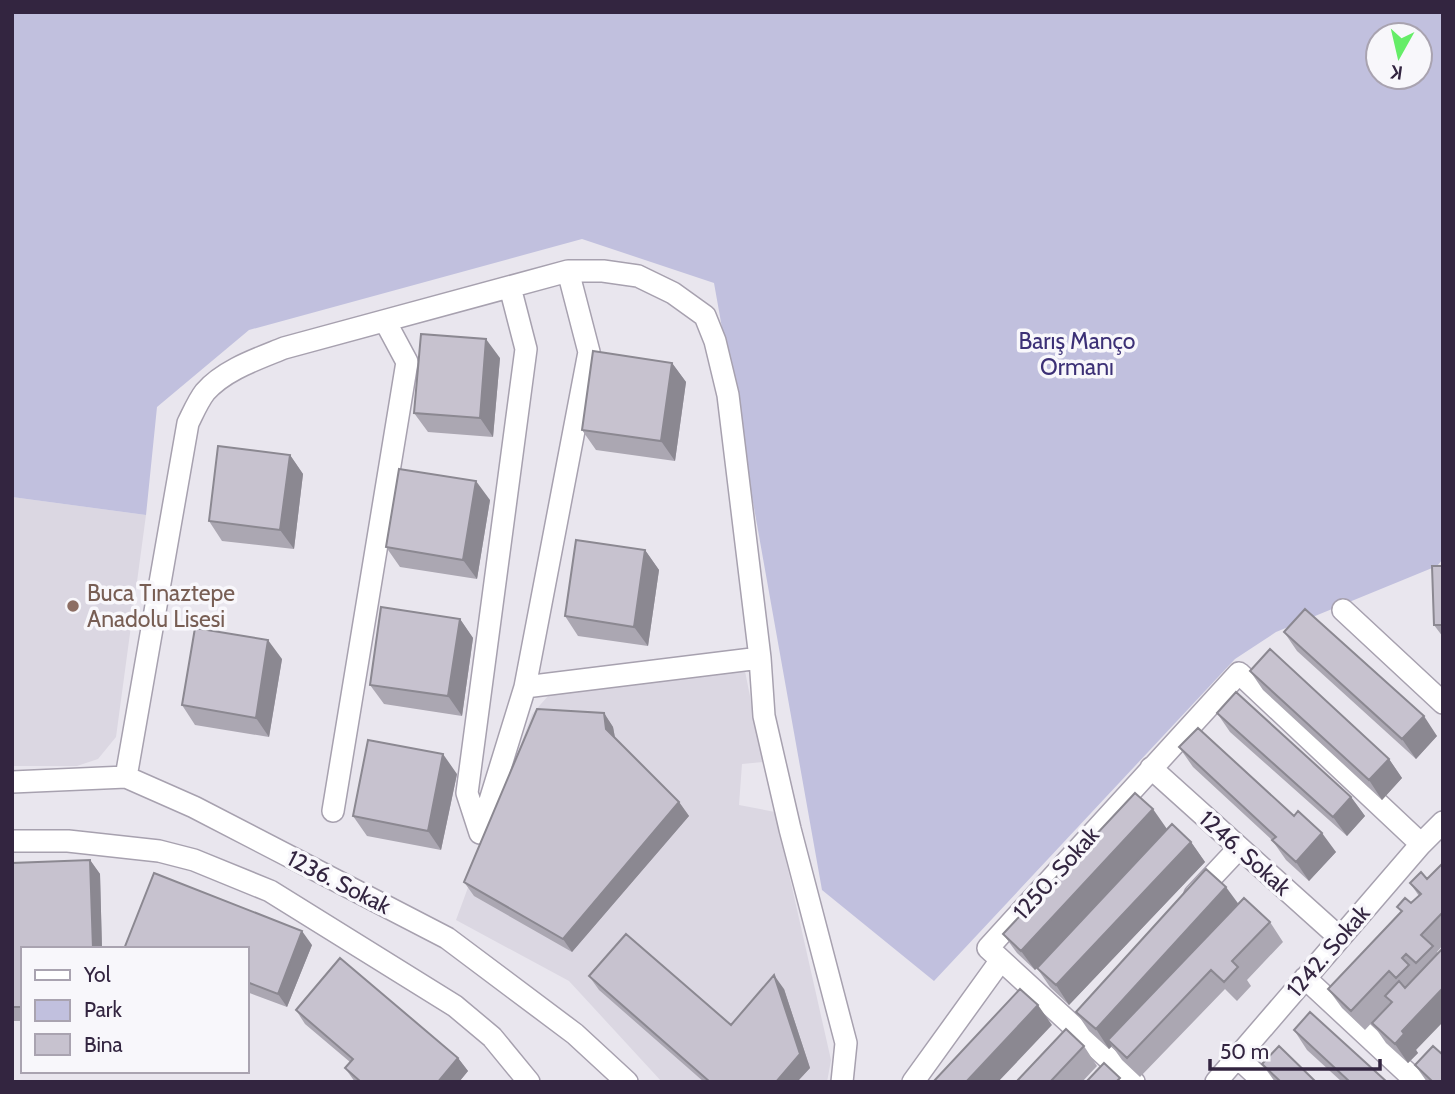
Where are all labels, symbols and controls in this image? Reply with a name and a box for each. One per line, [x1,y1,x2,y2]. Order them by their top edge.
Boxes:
north arrow [1364,21,1434,91]
text: K [1389,60,1404,85]
park label: Barış Manço Ormanı [1019,327,1135,381]
place label: Buca Tınaztepe Anadolu Lisesi [87,579,235,633]
marker: Buca Tınaztepe Anadolu Lisesi [65,598,81,614]
street label: 1246. Sokak [1193,805,1297,902]
street label: 1250. Sokak [1007,820,1105,925]
street label: 1236. Sokak [282,844,396,920]
street label: 1242. Sokak [1281,899,1376,1003]
legend [21,947,248,1073]
text: Yol [83,962,111,987]
text: Park [84,997,122,1022]
scale bar [1210,1028,1380,1072]
text: Bina [84,1032,123,1057]
text: 50 m [1220,1039,1269,1064]

